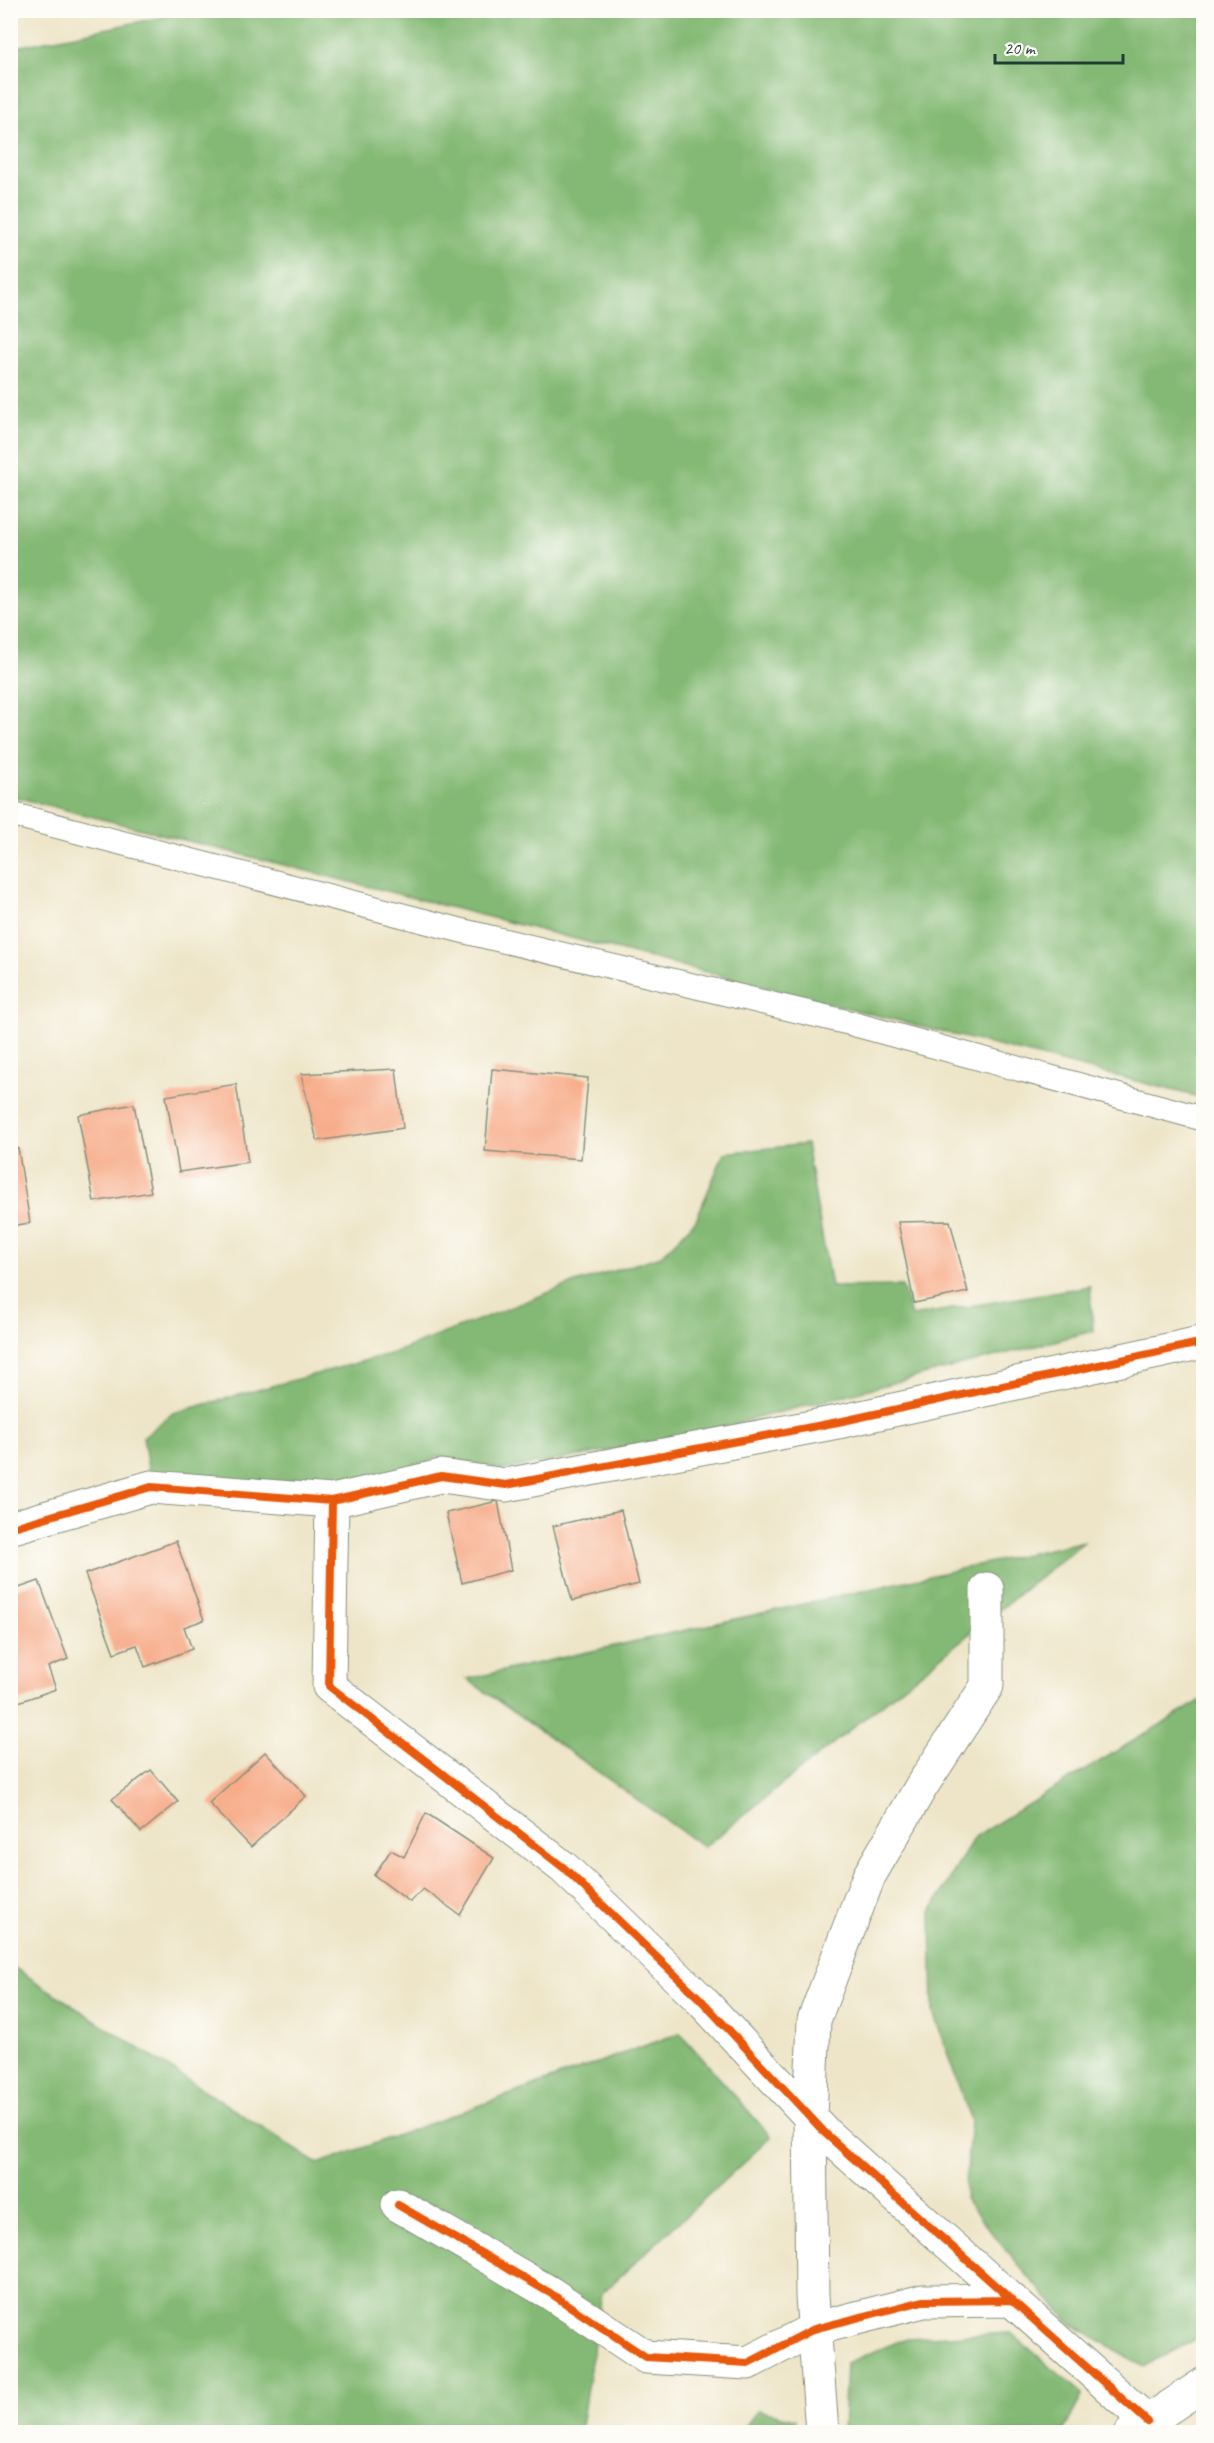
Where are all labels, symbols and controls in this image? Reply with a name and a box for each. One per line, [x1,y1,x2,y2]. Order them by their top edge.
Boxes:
scale bar [995,27,1122,65]
text: 20 m [1004,37,1037,59]

